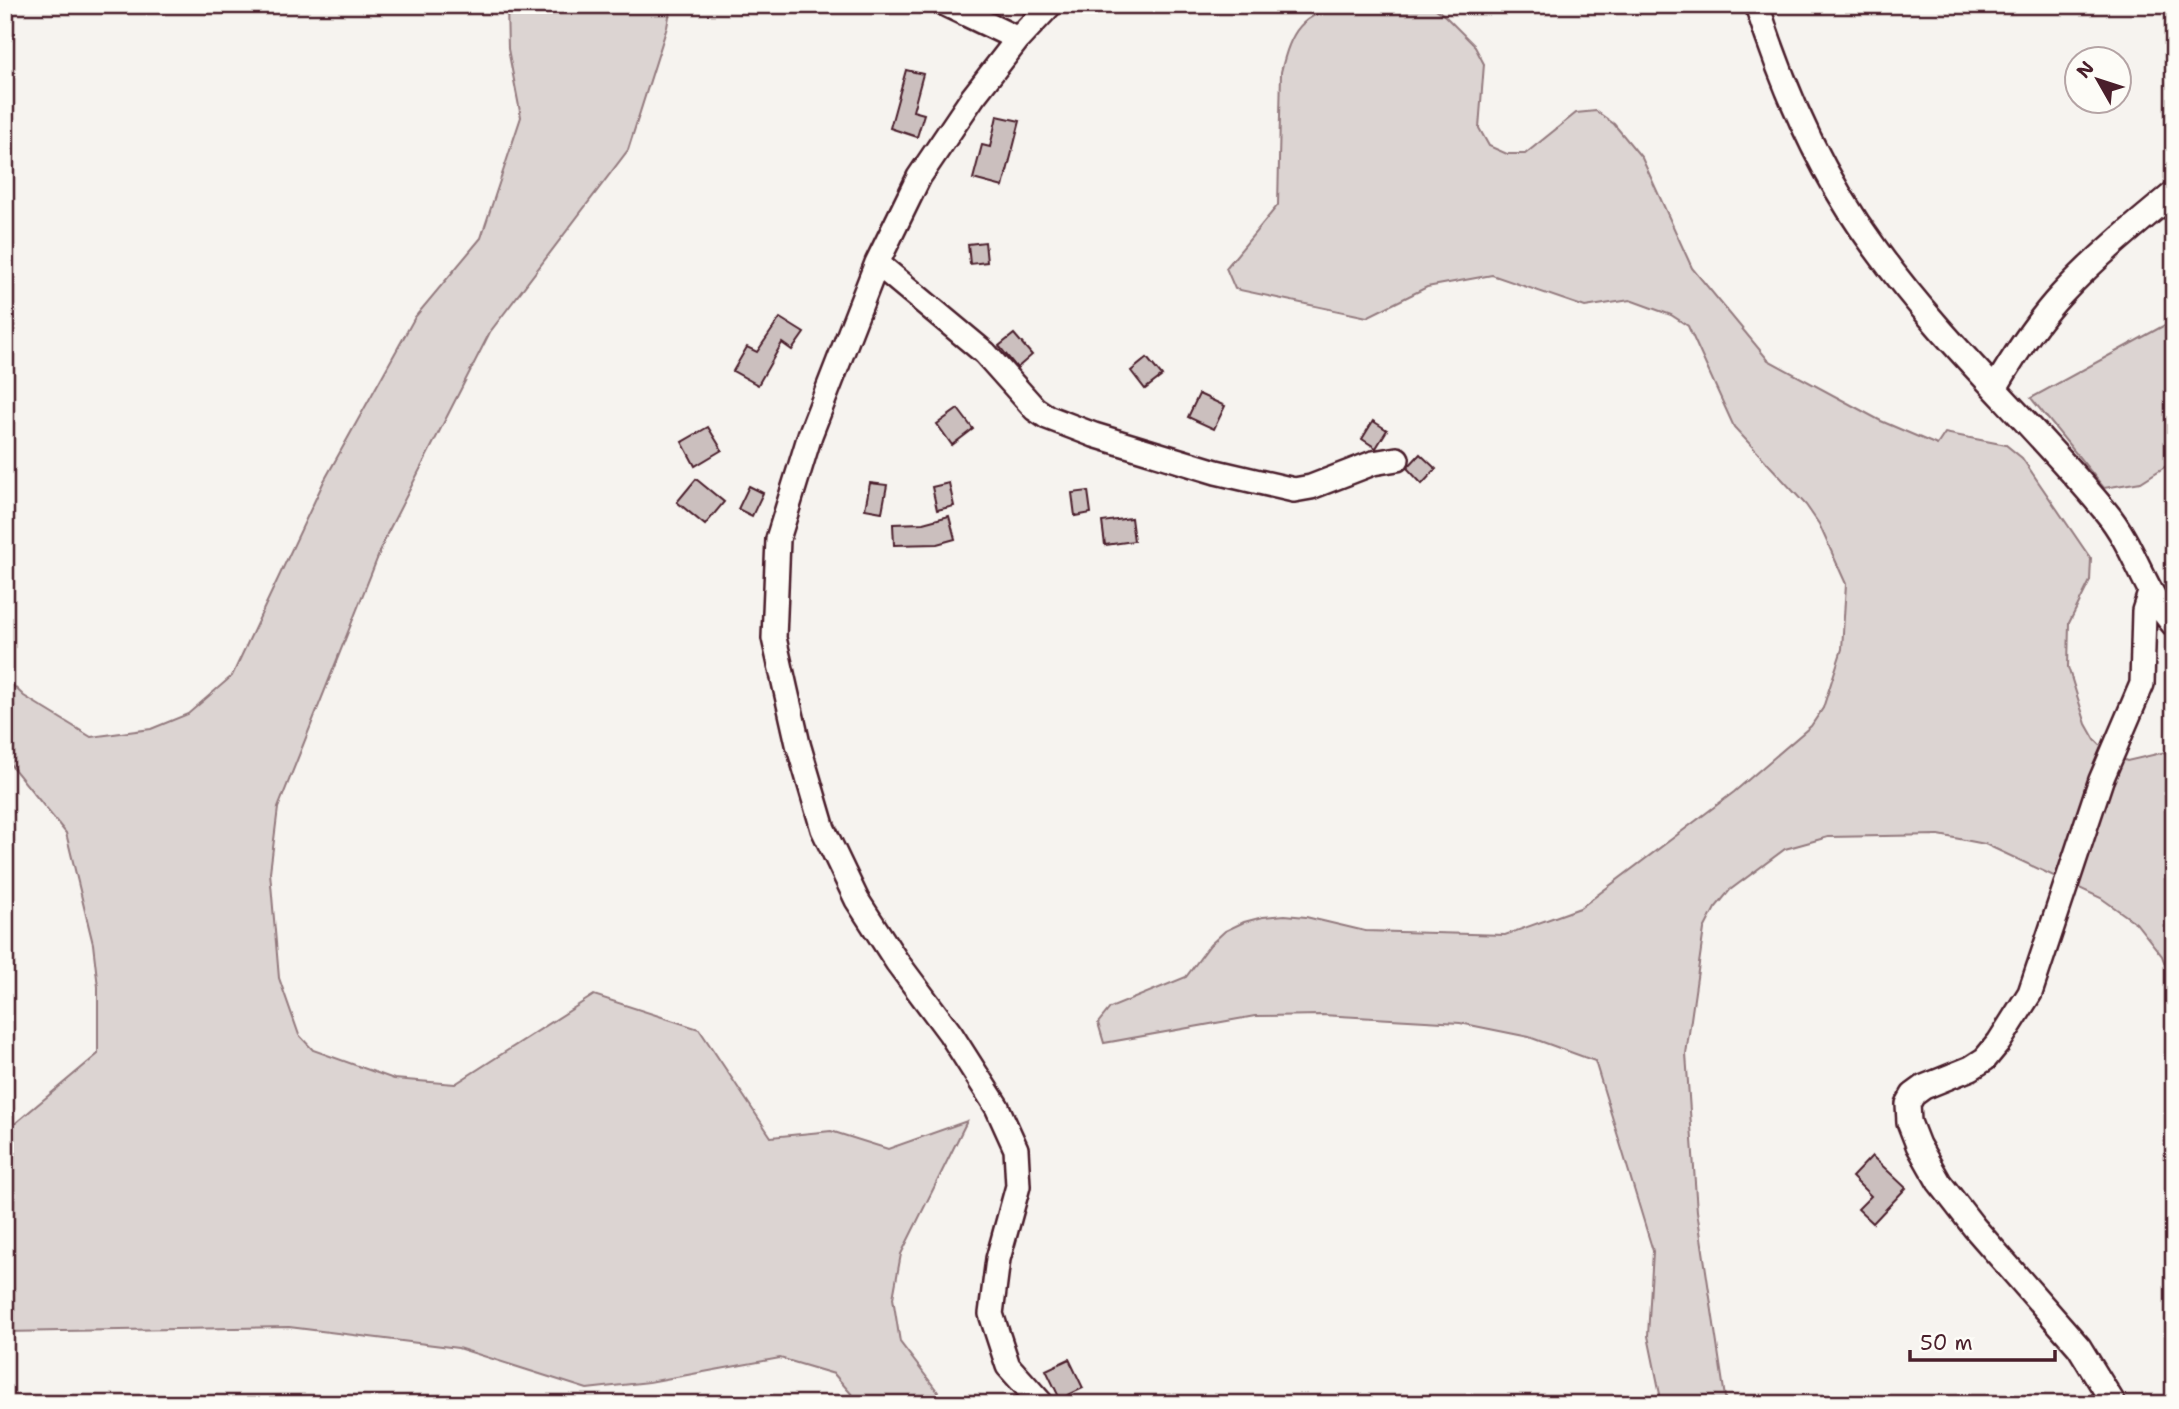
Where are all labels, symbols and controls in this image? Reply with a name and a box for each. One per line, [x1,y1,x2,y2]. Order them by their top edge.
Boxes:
north arrow [2064,46,2134,116]
text: N [2071,56,2100,83]
scale bar [1910,1318,2055,1362]
text: 50 m [1920,1329,1973,1357]

